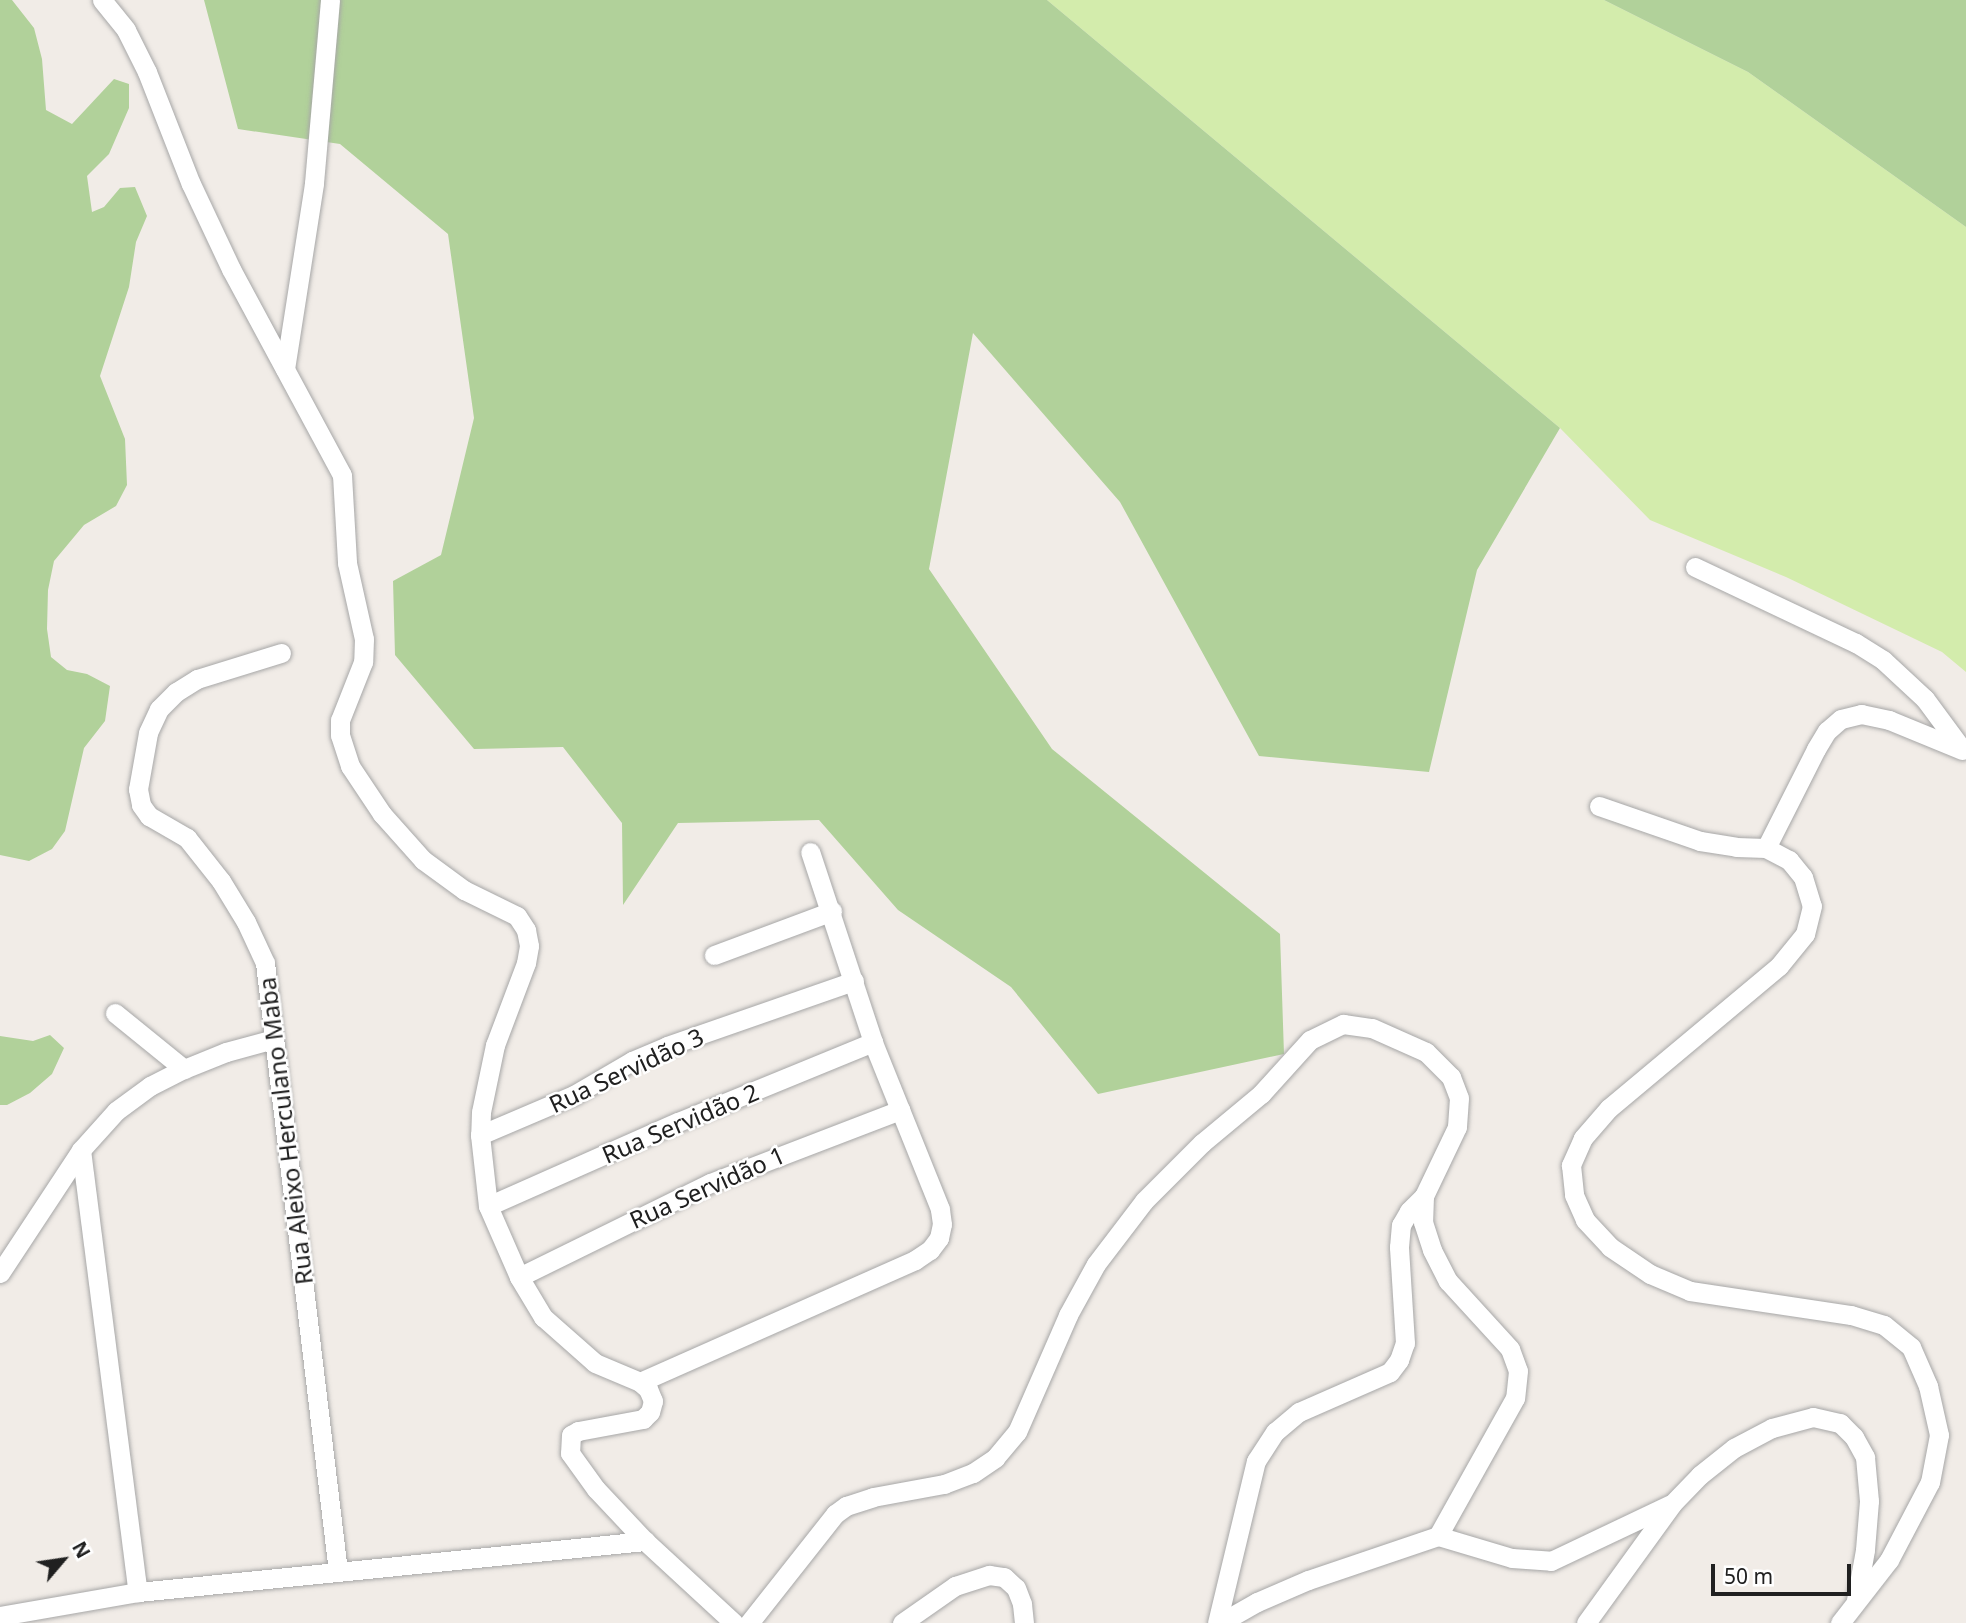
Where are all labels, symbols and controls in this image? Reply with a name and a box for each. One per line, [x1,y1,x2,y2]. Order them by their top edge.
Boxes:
street label: Rua Aleixo Herculano Maba [252,976,318,1286]
street label: Rua Servidão 3 [544,1022,708,1118]
street label: Rua Servidão 2 [597,1077,763,1169]
street label: Rua Servidão 1 [625,1140,789,1234]
north arrow [28,1525,98,1595]
text: N [66,1537,96,1563]
scale bar [1714,1550,1854,1594]
text: 50 m [1724,1562,1773,1590]

